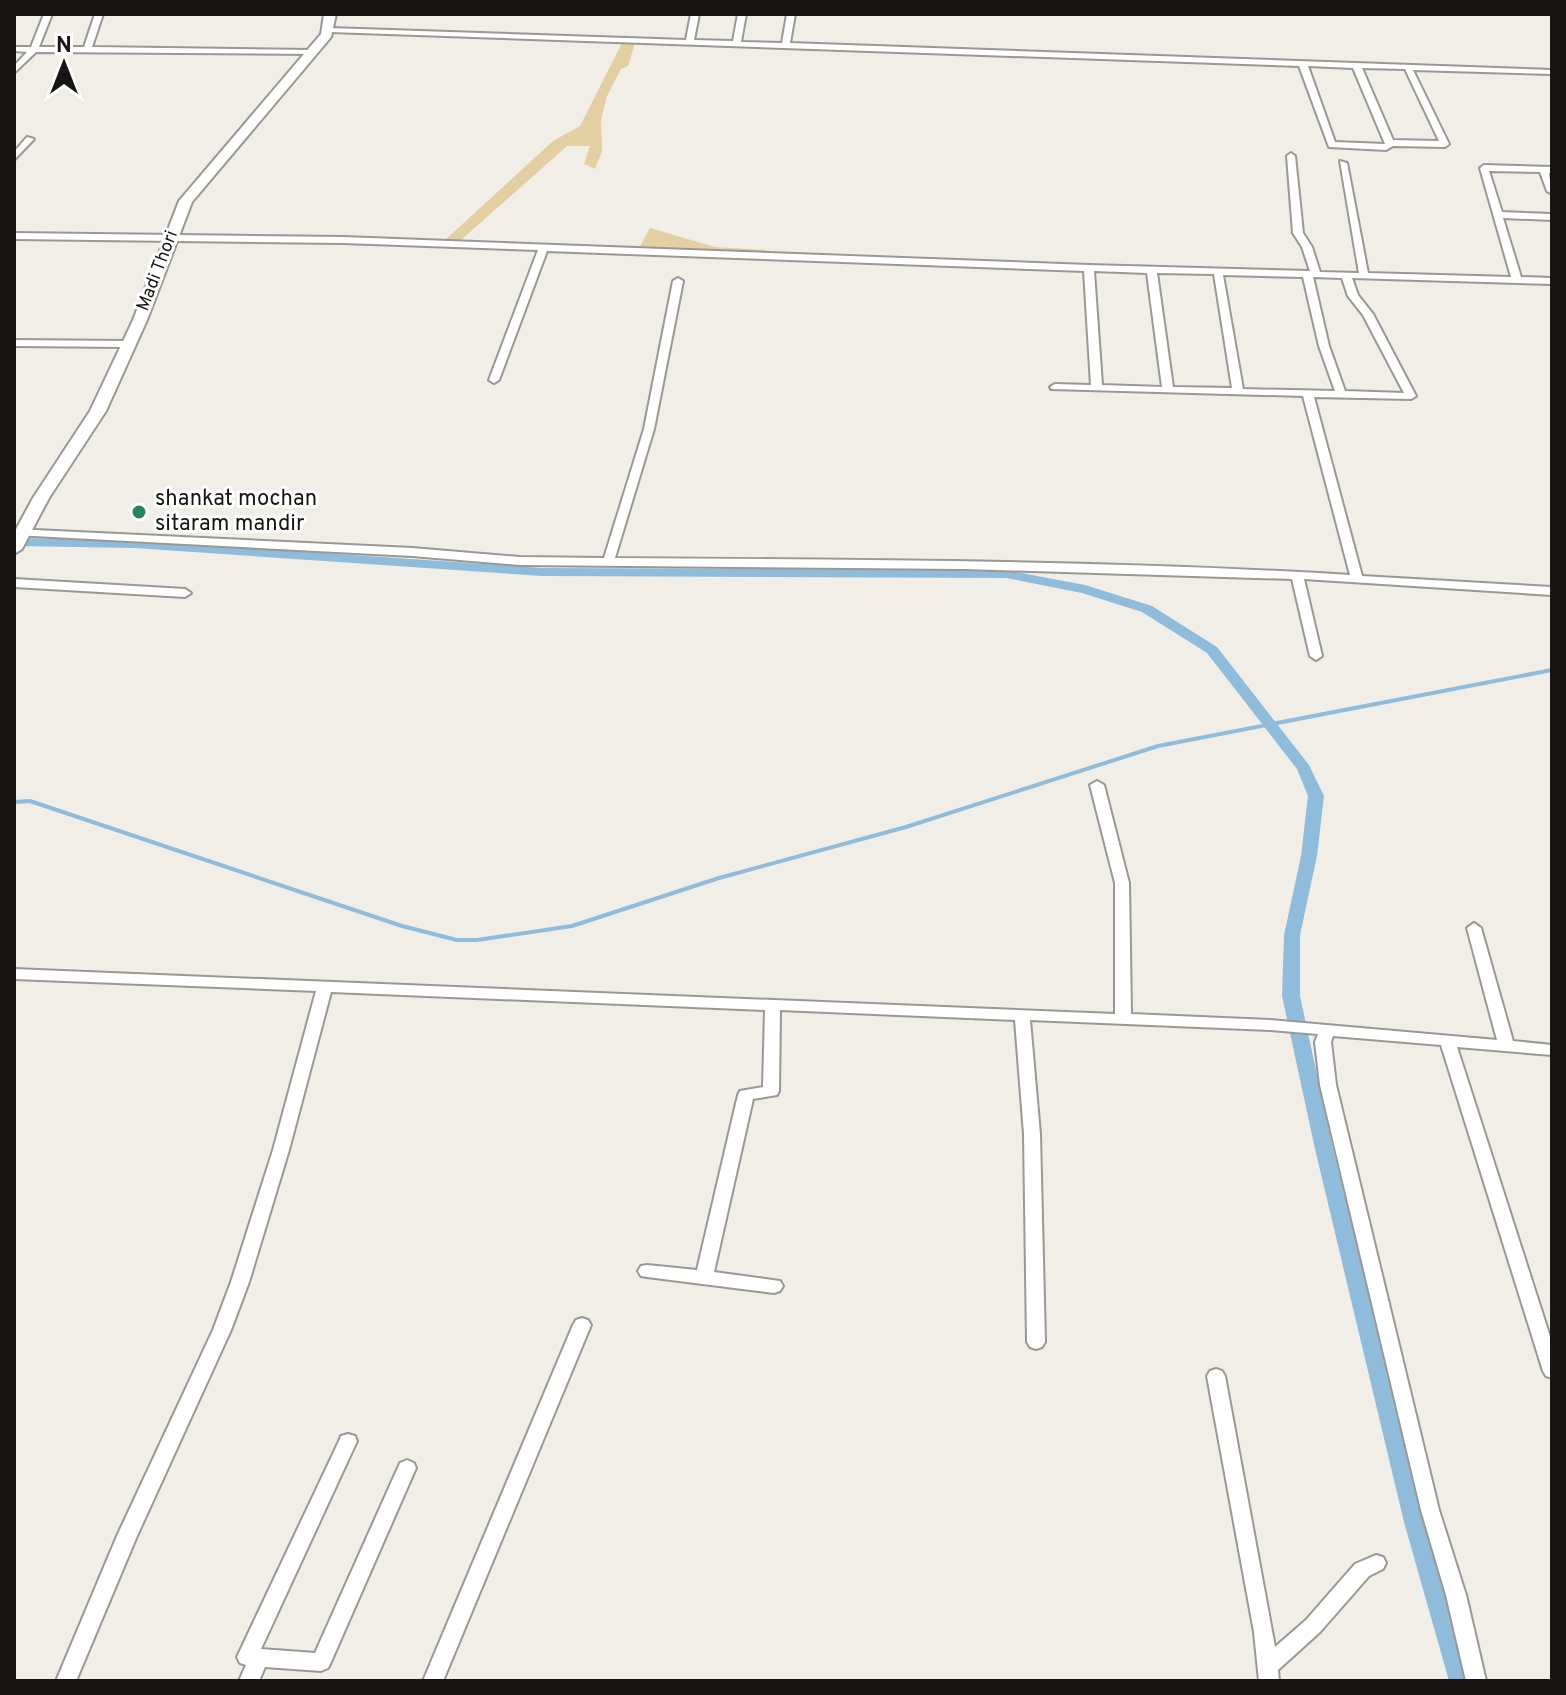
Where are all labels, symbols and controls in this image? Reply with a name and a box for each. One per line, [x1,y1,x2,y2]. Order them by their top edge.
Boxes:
north arrow [24,24,104,104]
text: N [56,33,72,60]
street label: Madi Thori [132,228,184,314]
place label: shankat mochan sitaram mandir [155,486,317,538]
marker: shankat mochan sitaram mandir [130,503,148,521]

